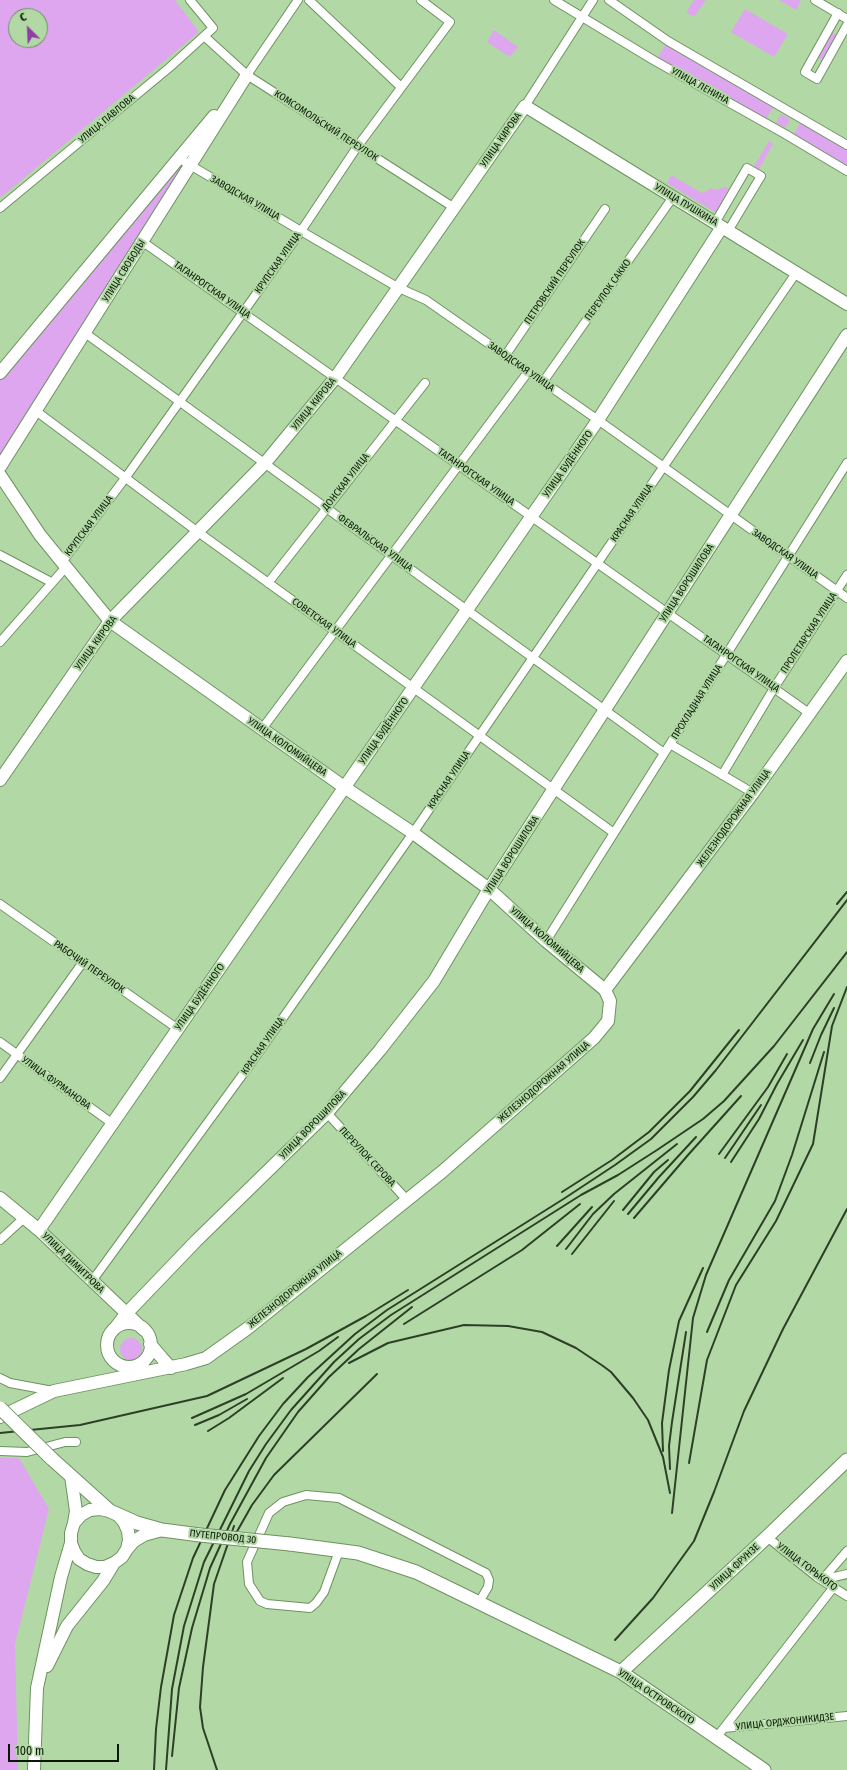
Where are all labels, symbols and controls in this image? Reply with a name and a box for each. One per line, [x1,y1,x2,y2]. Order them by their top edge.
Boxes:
north arrow [8,8,48,48]
text: С [18,10,29,25]
street label: УЛИЦА ЛЕНИНА [669,65,731,107]
street label: КОМСОМОЛЬСКИЙ ПЕРЕУЛОК [272,88,380,164]
street label: УЛИЦА ПАВЛОВА [76,92,138,146]
street label: УЛИЦА КИРОВА [478,110,524,170]
street label: ЗАВОДСКАЯ УЛИЦА [208,173,282,223]
street label: УЛИЦА ПУШКИНА [652,181,720,229]
street label: КРУПСКАЯ УЛИЦА [252,230,304,296]
street label: ПЕТРОВСКИЙ ПЕРЕУЛОК [522,237,588,327]
street label: УЛИЦА СВОБОДЫ [100,238,148,304]
street label: ПЕРЕУЛОК САККО [582,257,634,323]
street label: ТАГАНРОГСКАЯ УЛИЦА [171,259,253,321]
street label: ЗАВОДСКАЯ УЛИЦА [485,340,557,394]
street label: УЛИЦА КИРОВА [289,375,339,433]
street label: УЛИЦА БУДЁННОГО [540,428,596,500]
street label: ТАГАНРОГСКАЯ УЛИЦА [435,446,517,508]
street label: ДОНСКАЯ УЛИЦА [320,451,372,513]
street label: КРАСНАЯ УЛИЦА [608,482,656,544]
street label: КРУПСКАЯ УЛИЦА [62,493,116,559]
street label: ФЕВРАЛЬСКАЯ УЛИЦА [335,512,415,574]
street label: ЗАВОДСКАЯ УЛИЦА [749,527,821,581]
street label: УЛИЦА ВОРОШИЛОВА [657,542,717,624]
street label: ПРОЛЕТАРСКАЯ УЛИЦА [778,590,840,676]
street label: СОВЕТСКАЯ УЛИЦА [289,596,359,650]
street label: УЛИЦА КИРОВА [72,614,120,672]
street label: ТАГАНРОГСКАЯ УЛИЦА [700,633,782,695]
street label: ПРОХЛАДНАЯ УЛИЦА [669,662,725,742]
street label: УЛИЦА БУДЁННОГО [356,695,412,767]
street label: УЛИЦА КОЛОМИЙЦЕВА [245,715,329,779]
street label: КРАСНАЯ УЛИЦА [425,749,473,811]
street label: ЖЕЛЕЗНОДОРОЖНАЯ УЛИЦА [695,767,773,869]
street label: УЛИЦА ВОРОШИЛОВА [482,814,542,896]
street label: УЛИЦА КОЛОМИЙЦЕВА [507,905,587,975]
street label: РАБОЧИЙ ПЕРЕУЛОК [51,938,127,996]
street label: УЛИЦА БУДЁННОГО [172,961,228,1033]
street label: КРАСНАЯ УЛИЦА [239,1015,287,1077]
street label: ЖЕЛЕЗНОДОРОЖНАЯ УЛИЦА [496,1039,592,1125]
street label: УЛИЦА ФУРМАНОВА [19,1054,93,1112]
street label: УЛИЦА ВОРОШИЛОВА [277,1088,349,1162]
street label: ПЕРЕУЛОК СЕРОВА [336,1125,398,1189]
street label: УЛИЦА ДИМИТРОВА [39,1230,107,1296]
street label: ЖЕЛЕЗНОДОРОЖНАЯ УЛИЦА [246,1247,344,1331]
street label: ПУТЕПРОВОД 30 [189,1528,257,1546]
street label: УЛИЦА ГОРЬКОГО [774,1540,840,1594]
street label: УЛИЦА ФРУНЗЕ [708,1541,762,1593]
street label: УЛИЦА ОСТРОВСКОГО [615,1667,697,1727]
street label: УЛИЦА ОРДЖОНИКИДЗЕ [735,1711,835,1733]
scale bar [10,1736,121,1762]
text: 100 m [15,1744,44,1758]

